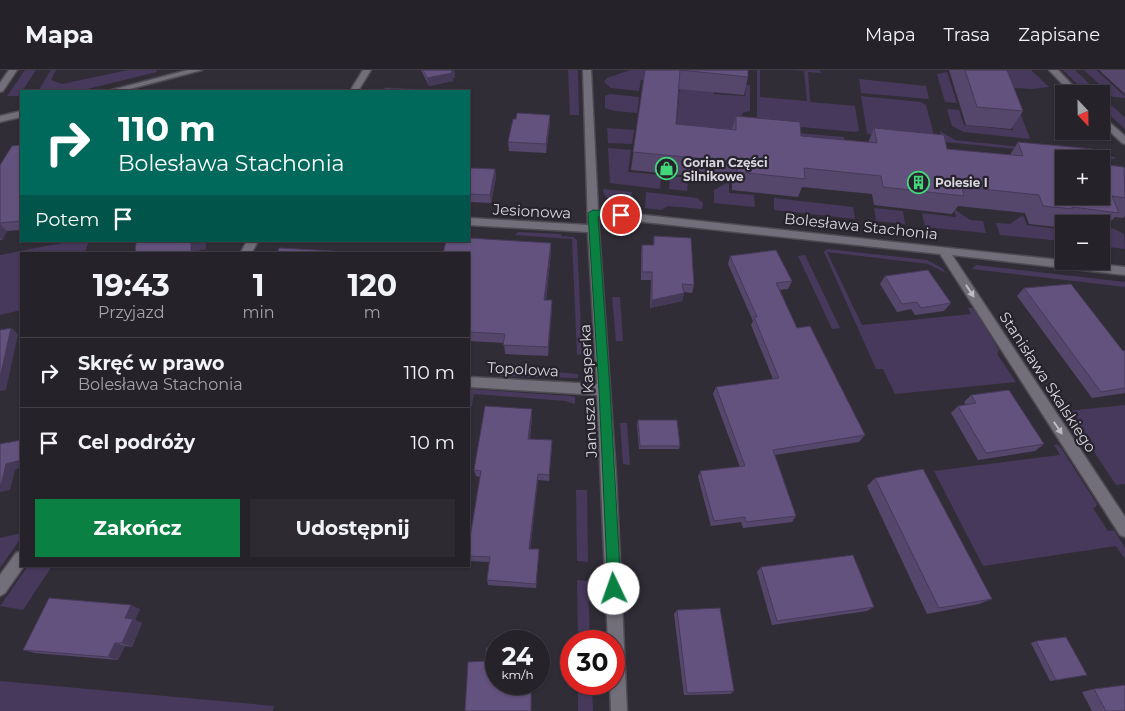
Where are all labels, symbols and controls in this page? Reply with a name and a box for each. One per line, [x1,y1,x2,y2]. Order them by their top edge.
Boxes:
text: Mapa [25,20,94,49]
text: Mapa [865,24,916,46]
text: Trasa [944,24,990,46]
text: Zapisane [1018,24,1100,46]
north arrow [1055,85,1110,140]
map controls [1055,85,1110,270]
text: 110 m [118,107,216,150]
icon: right [35,110,100,175]
text: Bolesława Stachonia [118,150,345,177]
button: + [1055,150,1110,205]
place label: Gorian Części Silnikowe [683,155,768,184]
shop icon: Gorian Części Silnikowe [655,157,679,181]
building icon: Polesie I [907,170,931,194]
place label: Polesie I [935,175,988,190]
pin [600,194,642,236]
street label: Jesionowa [491,199,572,223]
icon: arrive [607,201,635,229]
icon: arrive [109,205,137,233]
text: Potem [35,208,99,231]
street label: Bolesława Stachonia [783,208,939,244]
button: − [1055,215,1110,270]
text: 19:43 [93,267,170,304]
text: 1 [253,267,264,304]
text: 120 [347,267,397,304]
one-way arrow [965,285,974,298]
text: Przyjazd [98,303,164,322]
text: min [243,303,275,322]
text: m [364,303,381,322]
street label: Stanisława Skalskiego [995,308,1101,456]
street label: Janusza Kasperka [575,324,601,459]
text: Skręć w prawo [78,352,224,375]
street label: Topolowa [487,358,559,380]
icon: right [35,359,63,387]
text: 110 m [404,361,455,384]
text: Bolesława Stachonia [78,375,243,394]
one-way arrow [1053,421,1063,434]
icon: arrive [35,429,63,457]
text: Cel podróży [78,431,195,454]
text: 10 m [410,431,455,454]
button: Zakończ [35,499,240,557]
button: Udostępnij [250,499,455,557]
position arrow [587,562,639,614]
speed limit sign: 30 [560,630,625,695]
text: 24 [502,641,533,671]
text: km/h [501,667,534,682]

